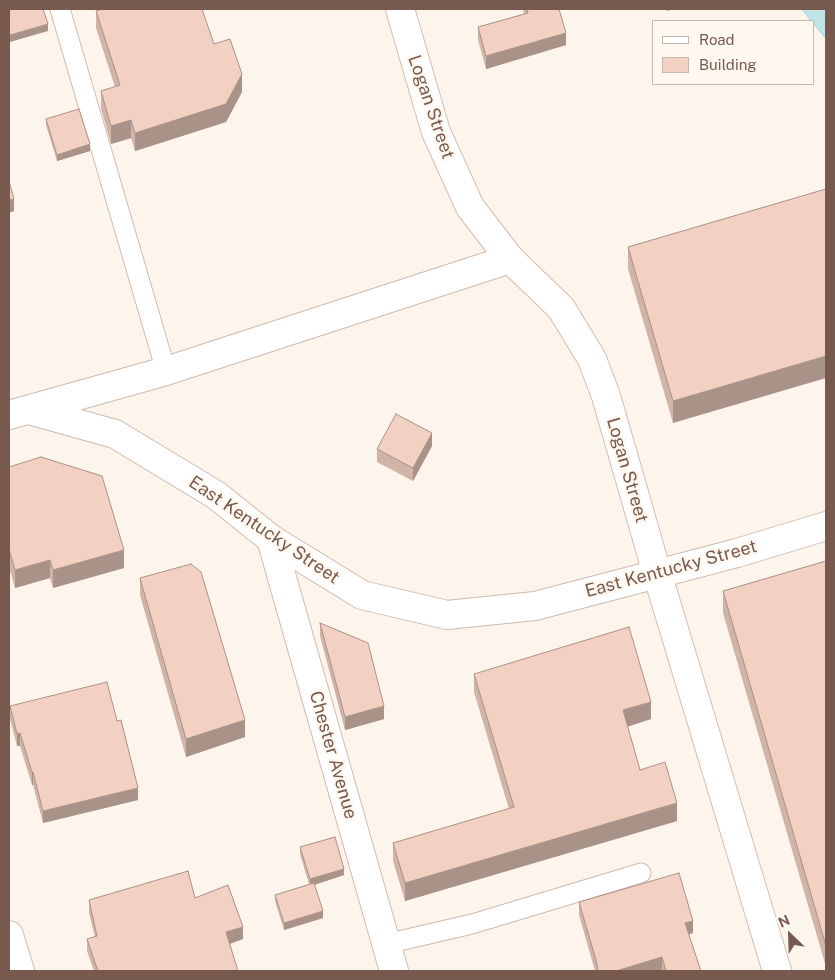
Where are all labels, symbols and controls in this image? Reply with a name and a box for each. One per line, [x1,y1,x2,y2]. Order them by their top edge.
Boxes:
legend [652,20,815,85]
text: Road [699,31,735,48]
street label: Logan Street [403,52,459,162]
text: Building [699,56,757,73]
street label: Logan Street [602,415,652,525]
street label: East Kentucky Street [185,472,343,588]
street label: East Kentucky Street [583,536,759,602]
street label: Chester Avenue [304,689,362,821]
north arrow [765,910,815,960]
text: N [776,912,792,931]

